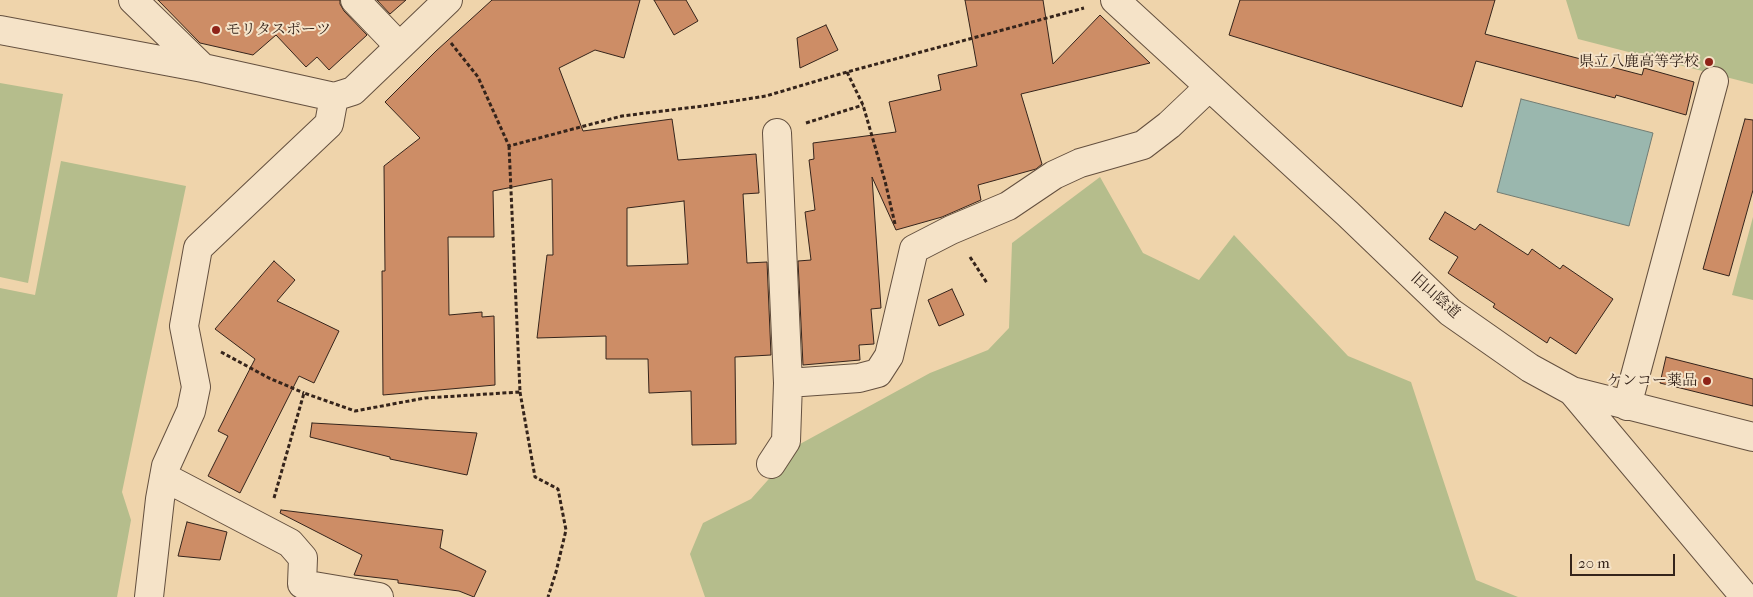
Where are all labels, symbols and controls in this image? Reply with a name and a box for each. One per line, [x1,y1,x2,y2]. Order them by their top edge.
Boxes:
place label: モリタスポーツ [226,21,331,39]
marker: モリタスポーツ [210,24,222,36]
place label: 県立八鹿高等学校 [1579,53,1699,71]
marker: 県立八鹿高等学校 [1703,56,1715,68]
street label: 旧山陰道 [1407,269,1463,323]
place label: ケンコー薬品 [1607,372,1697,390]
marker: ケンコー薬品 [1701,375,1713,387]
scale bar [1573,544,1678,576]
text: 20 m [1578,554,1610,572]

